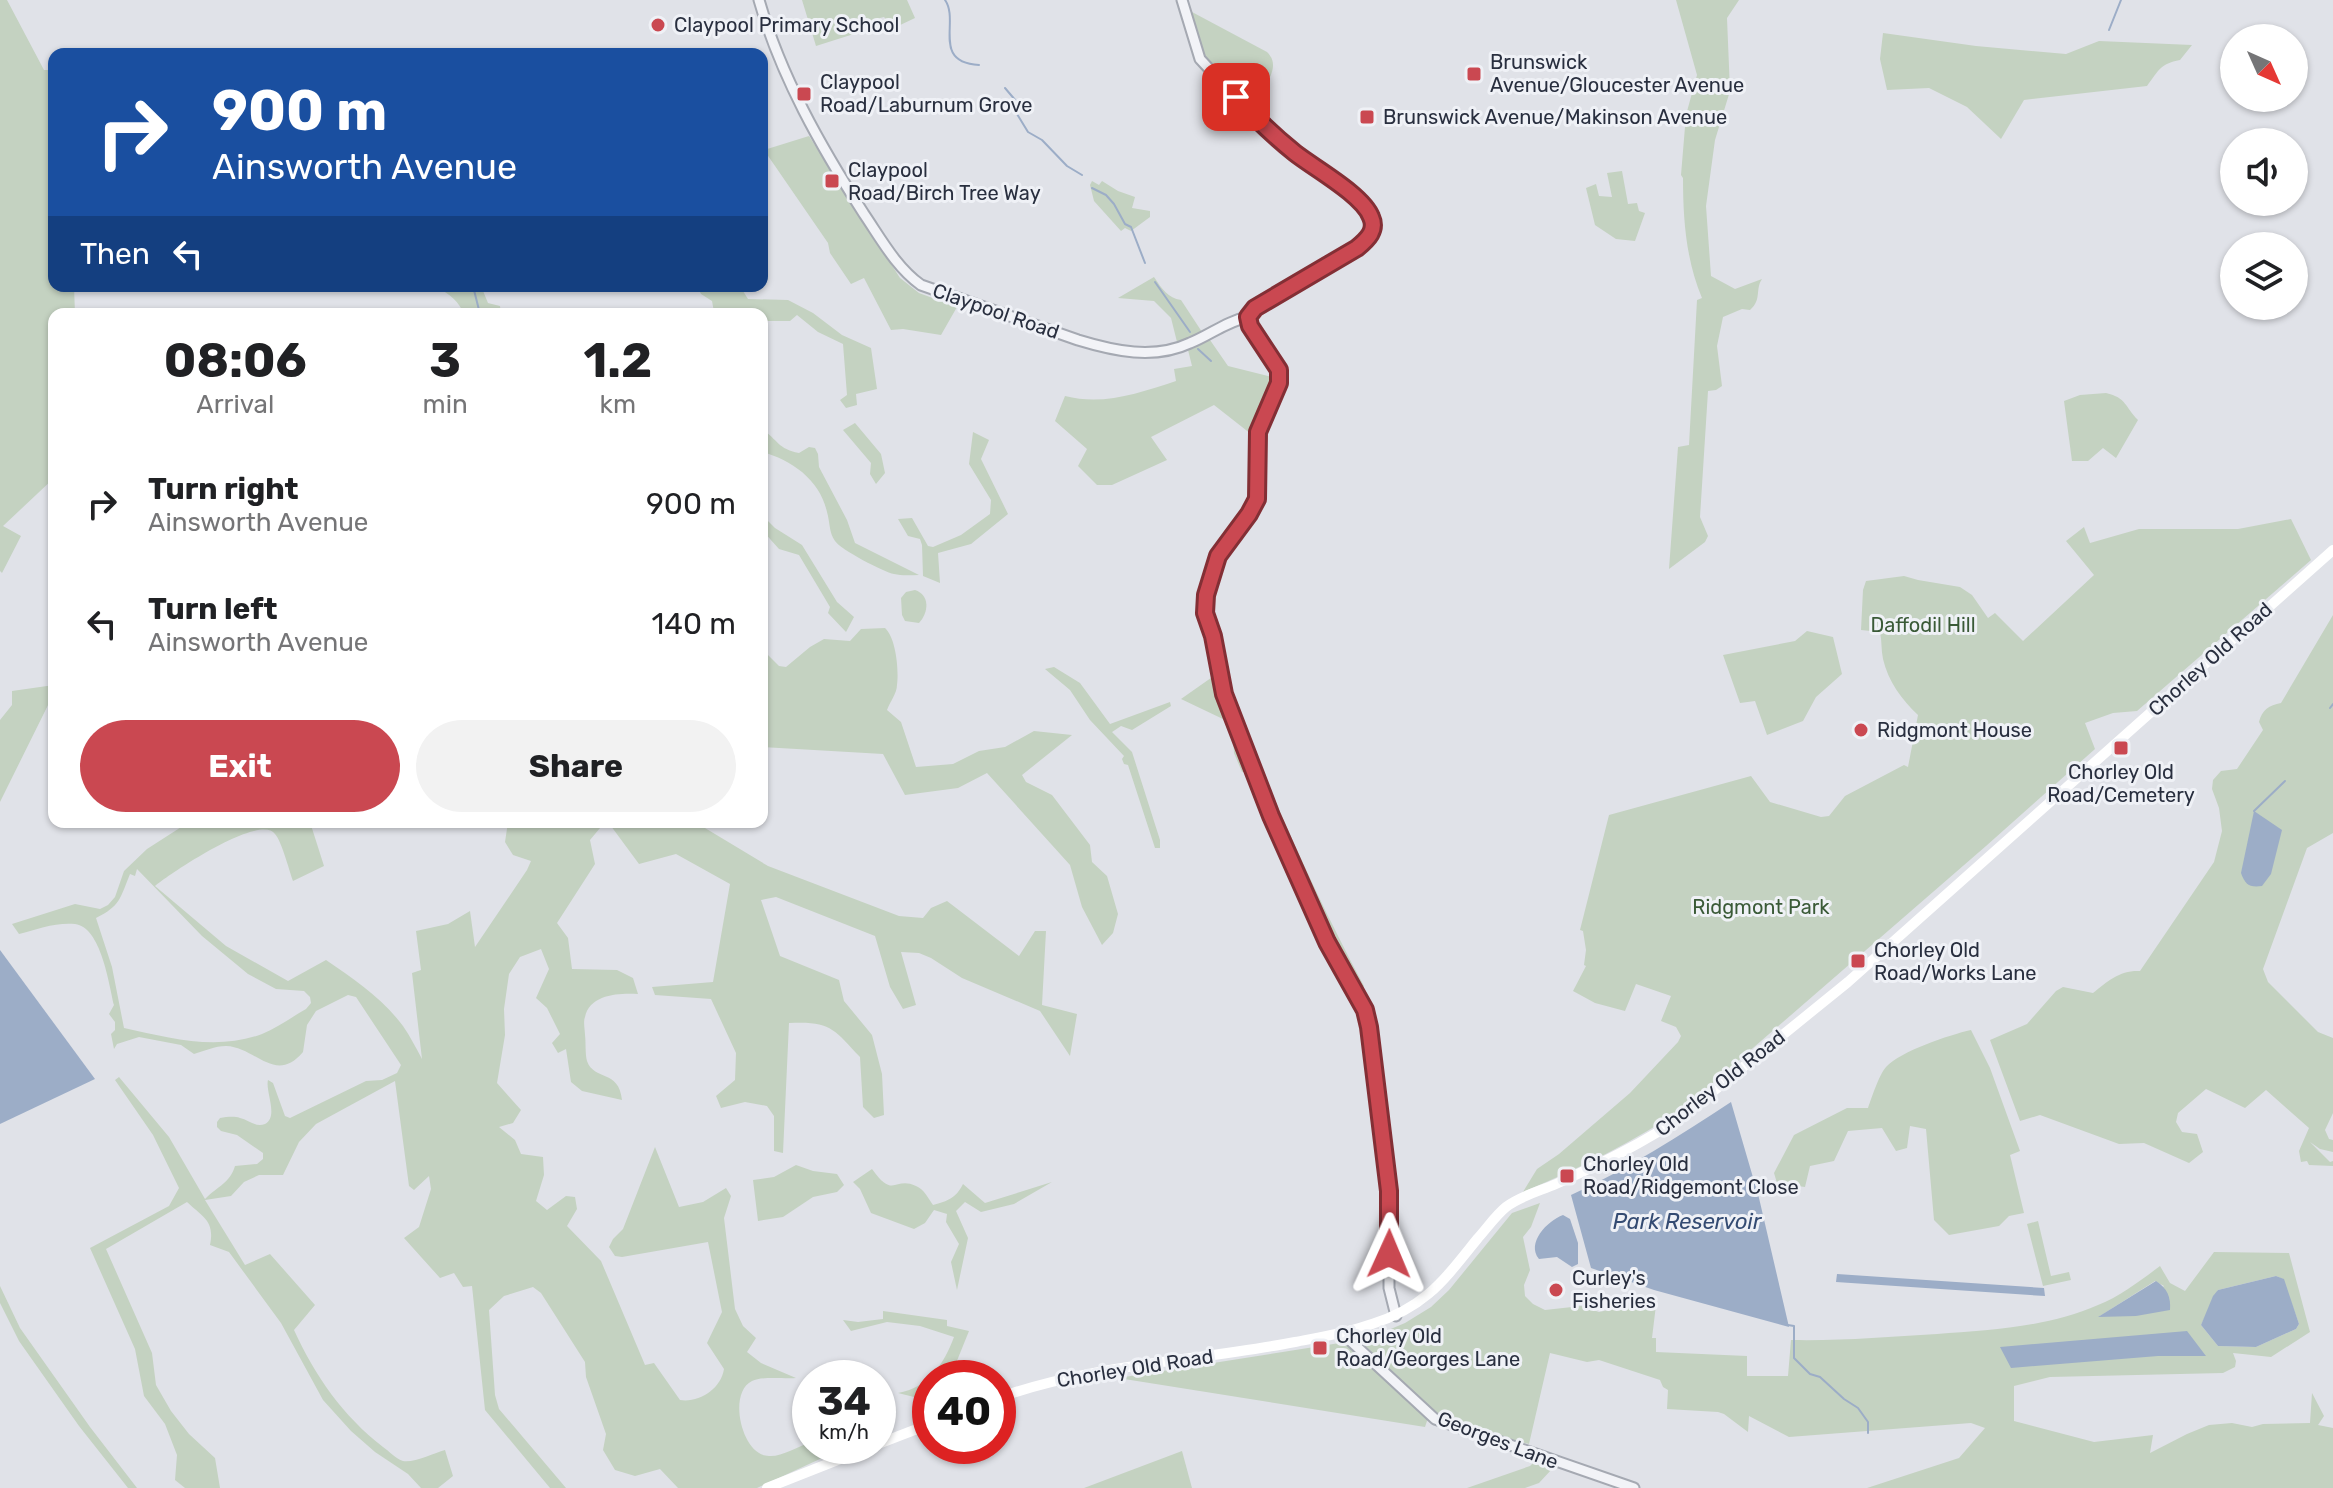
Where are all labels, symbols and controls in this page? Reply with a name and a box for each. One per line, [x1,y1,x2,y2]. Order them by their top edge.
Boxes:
place label: Claypool Primary School [674,13,899,37]
marker: Claypool Primary School [649,16,667,34]
north arrow [2220,24,2308,112]
map controls [2220,24,2308,320]
place label: Brunswick Avenue/Gloucester Avenue [1490,50,1744,97]
pin [1202,63,1270,131]
marker: Brunswick Avenue/Gloucester Avenue [1465,65,1483,83]
place label: Claypool Road/Laburnum Grove [820,70,1032,117]
icon: arrive [1214,75,1258,119]
text: 900 m [212,78,387,144]
icon: right [80,80,184,184]
marker: Claypool Road/Laburnum Grove [795,85,813,103]
place label: Brunswick Avenue/Makinson Avenue [1383,105,1727,129]
marker: Brunswick Avenue/Makinson Avenue [1358,108,1376,126]
button: sound [2220,128,2308,216]
text: Ainsworth Avenue [212,145,517,188]
place label: Claypool Road/Birch Tree Way [848,158,1041,205]
marker: Claypool Road/Birch Tree Way [823,172,841,190]
icon: left [166,232,210,276]
button: layers [2220,232,2308,320]
text: Then [80,236,150,272]
street label: Claypool Road [930,278,1062,344]
text: 08:06 [164,332,307,389]
text: 3 [429,332,461,389]
text: 1.2 [584,332,652,389]
text: Arrival [196,389,274,420]
text: min [423,389,468,420]
text: km [600,389,636,420]
text: Turn right [148,471,299,507]
icon: right [80,482,124,526]
text: 900 m [646,486,736,522]
text: Ainsworth Avenue [148,507,368,538]
text: Turn left [148,591,278,627]
street label: Chorley Old Road [2143,597,2277,721]
icon: left [80,602,124,646]
text: 140 m [651,606,736,642]
park label: Daffodil Hill [1870,613,1976,637]
text: Ainsworth Avenue [148,627,368,658]
place label: Ridgmont House [1877,718,2032,742]
button: Exit [80,720,400,812]
button: Share [416,720,736,812]
marker: Ridgmont House [1852,721,1870,739]
marker: Chorley Old Road/Cemetery [2112,739,2130,757]
place label: Chorley Old Road/Cemetery [2047,760,2195,807]
park label: Ridgmont Park [1692,895,1830,919]
place label: Chorley Old Road/Works Lane [1874,938,2037,985]
marker: Chorley Old Road/Works Lane [1849,952,1867,970]
street label: Chorley Old Road [1650,1025,1790,1141]
place label: Chorley Old Road/Ridgemont Close [1583,1152,1799,1199]
marker: Chorley Old Road/Ridgemont Close [1558,1167,1576,1185]
water label: Park Reservoir [1613,1208,1763,1235]
position arrow [1347,1212,1431,1296]
place label: Curley's Fisheries [1572,1266,1656,1313]
marker: Curley's Fisheries [1547,1281,1565,1299]
place label: Chorley Old Road/Georges Lane [1336,1324,1520,1371]
marker: Chorley Old Road/Georges Lane [1311,1339,1329,1357]
street label: Chorley Old Road [1055,1344,1215,1392]
speed limit sign: 40 [912,1360,1016,1464]
text: 34 [817,1378,871,1425]
street label: Georges Lane [1434,1406,1562,1474]
text: km/h [819,1420,869,1444]

